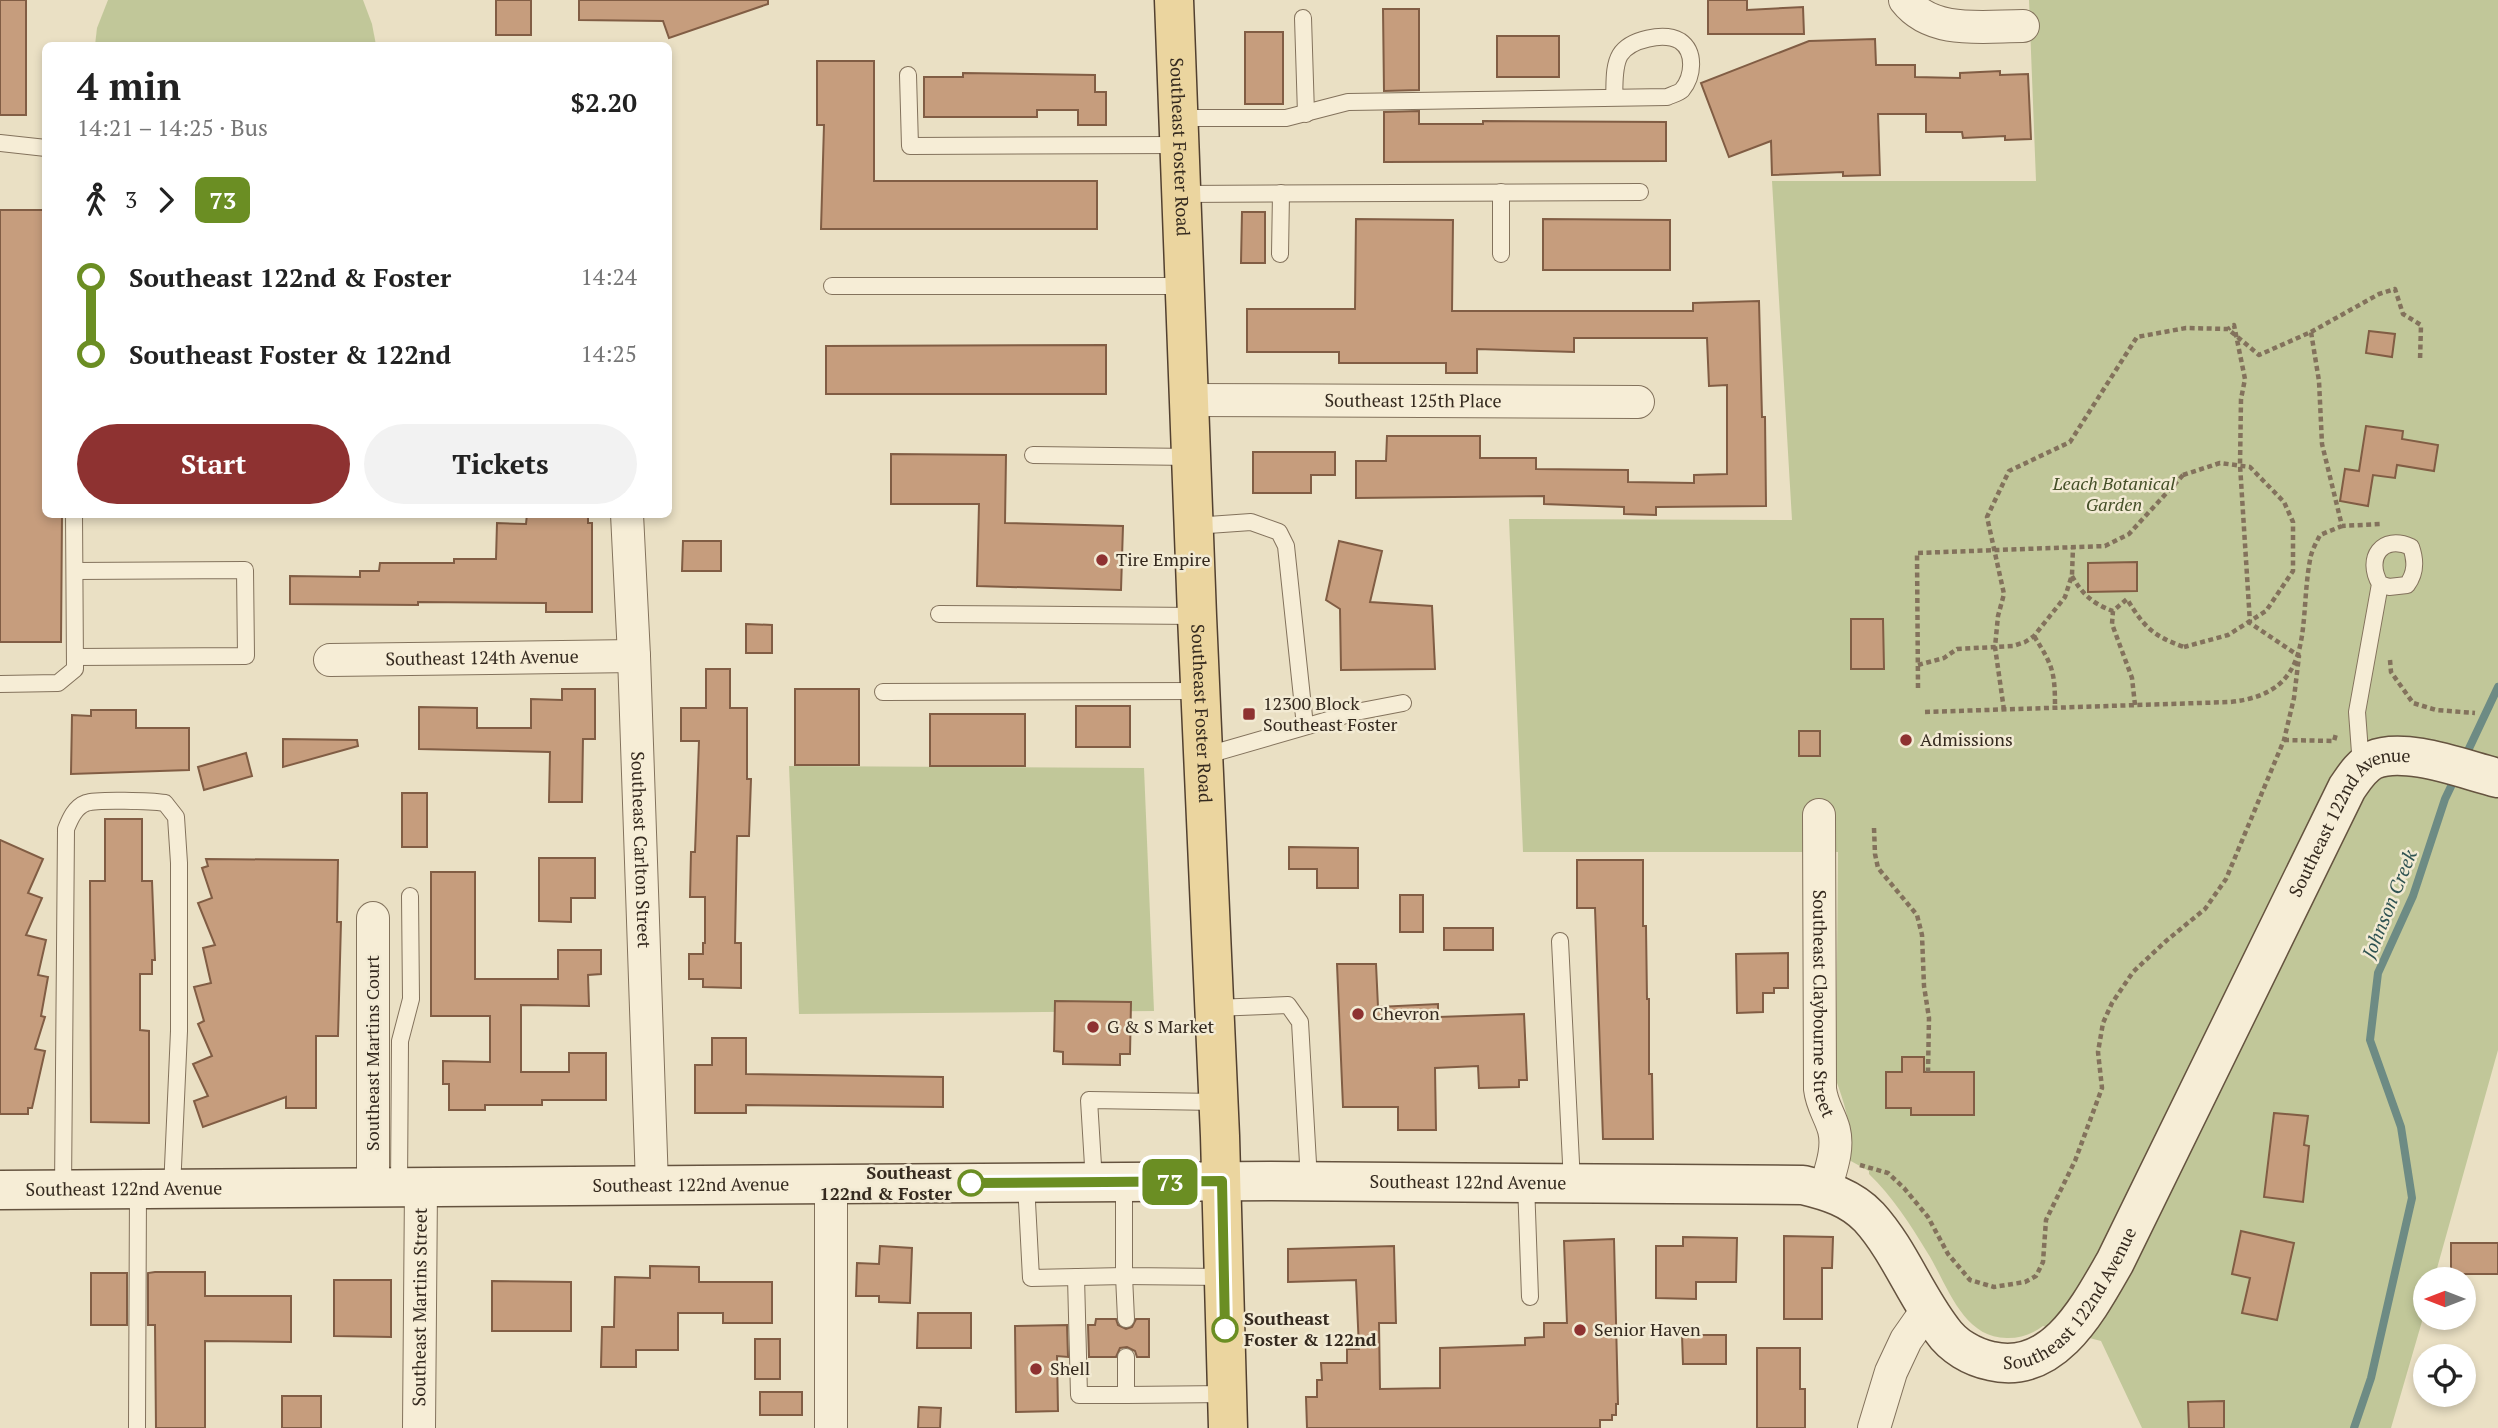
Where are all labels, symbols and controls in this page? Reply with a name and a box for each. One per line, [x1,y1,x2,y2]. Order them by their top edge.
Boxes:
street label: Southeast Foster Road [1165,57,1196,237]
text: 4 min [77,61,181,111]
text: $2.20 [571,85,637,119]
text: 14:21 – 14:25 · Bus [77,112,268,143]
icon: walk [77,181,115,219]
icon: forward [147,181,185,219]
text: 3 [125,184,137,215]
text: 73 [209,184,236,216]
text: Southeast 122nd & Foster [129,260,451,294]
text: 14:24 [580,261,637,292]
text: Southeast Foster & 122nd [129,337,451,371]
text: 14:25 [580,338,637,369]
street label: Southeast 125th Place [1324,388,1502,412]
button: Start [77,424,350,504]
button: Tickets [364,424,637,504]
park label: Leach Botanical Garden [2052,471,2175,516]
place label: Tire Empire [1116,547,1210,571]
marker: Tire Empire [1094,552,1110,568]
street label: Southeast Foster Road [1186,623,1218,803]
street label: Southeast 124th Avenue [385,644,579,670]
place label: 12300 Block Southeast Foster [1263,691,1397,736]
marker: 12300 Block Southeast Foster [1241,706,1257,722]
place label: Admissions [1920,727,2013,751]
marker: Admissions [1898,732,1914,748]
street label: Southeast 122nd Avenue [2282,743,2411,901]
street label: Southeast Carlton Street [626,751,657,949]
water label: Johnson Creek [2355,845,2422,963]
street label: Southeast Claybourne Street [1808,890,1841,1122]
street label: Southeast Martins Court [360,955,384,1151]
place label: Chevron [1372,1001,1440,1025]
marker: Chevron [1350,1006,1366,1022]
place label: G & S Market [1107,1014,1215,1038]
marker: G & S Market [1085,1019,1101,1035]
line badge: 73 [1138,1159,1202,1205]
place label: Southeast 122nd & Foster [819,1160,952,1205]
text: 73 [1156,1166,1184,1198]
street label: Southeast 122nd Avenue [1369,1169,1566,1194]
marker: Southeast 122nd & Foster [958,1170,984,1196]
street label: Southeast 122nd Avenue [592,1171,789,1197]
street label: Southeast 122nd Avenue [26,1175,222,1201]
street label: Southeast Martins Street [406,1207,432,1407]
street label: Southeast 122nd Avenue [2003,1223,2141,1374]
north arrow [2413,1267,2476,1330]
map controls [2413,1267,2476,1407]
place label: Southeast Foster & 122nd [1244,1306,1377,1351]
marker: Southeast Foster & 122nd [1212,1316,1238,1342]
place label: Senior Haven [1594,1317,1701,1341]
marker: Senior Haven [1572,1322,1588,1338]
button: locate [2413,1344,2476,1407]
place label: Shell [1050,1356,1090,1380]
marker: Shell [1028,1361,1044,1377]

